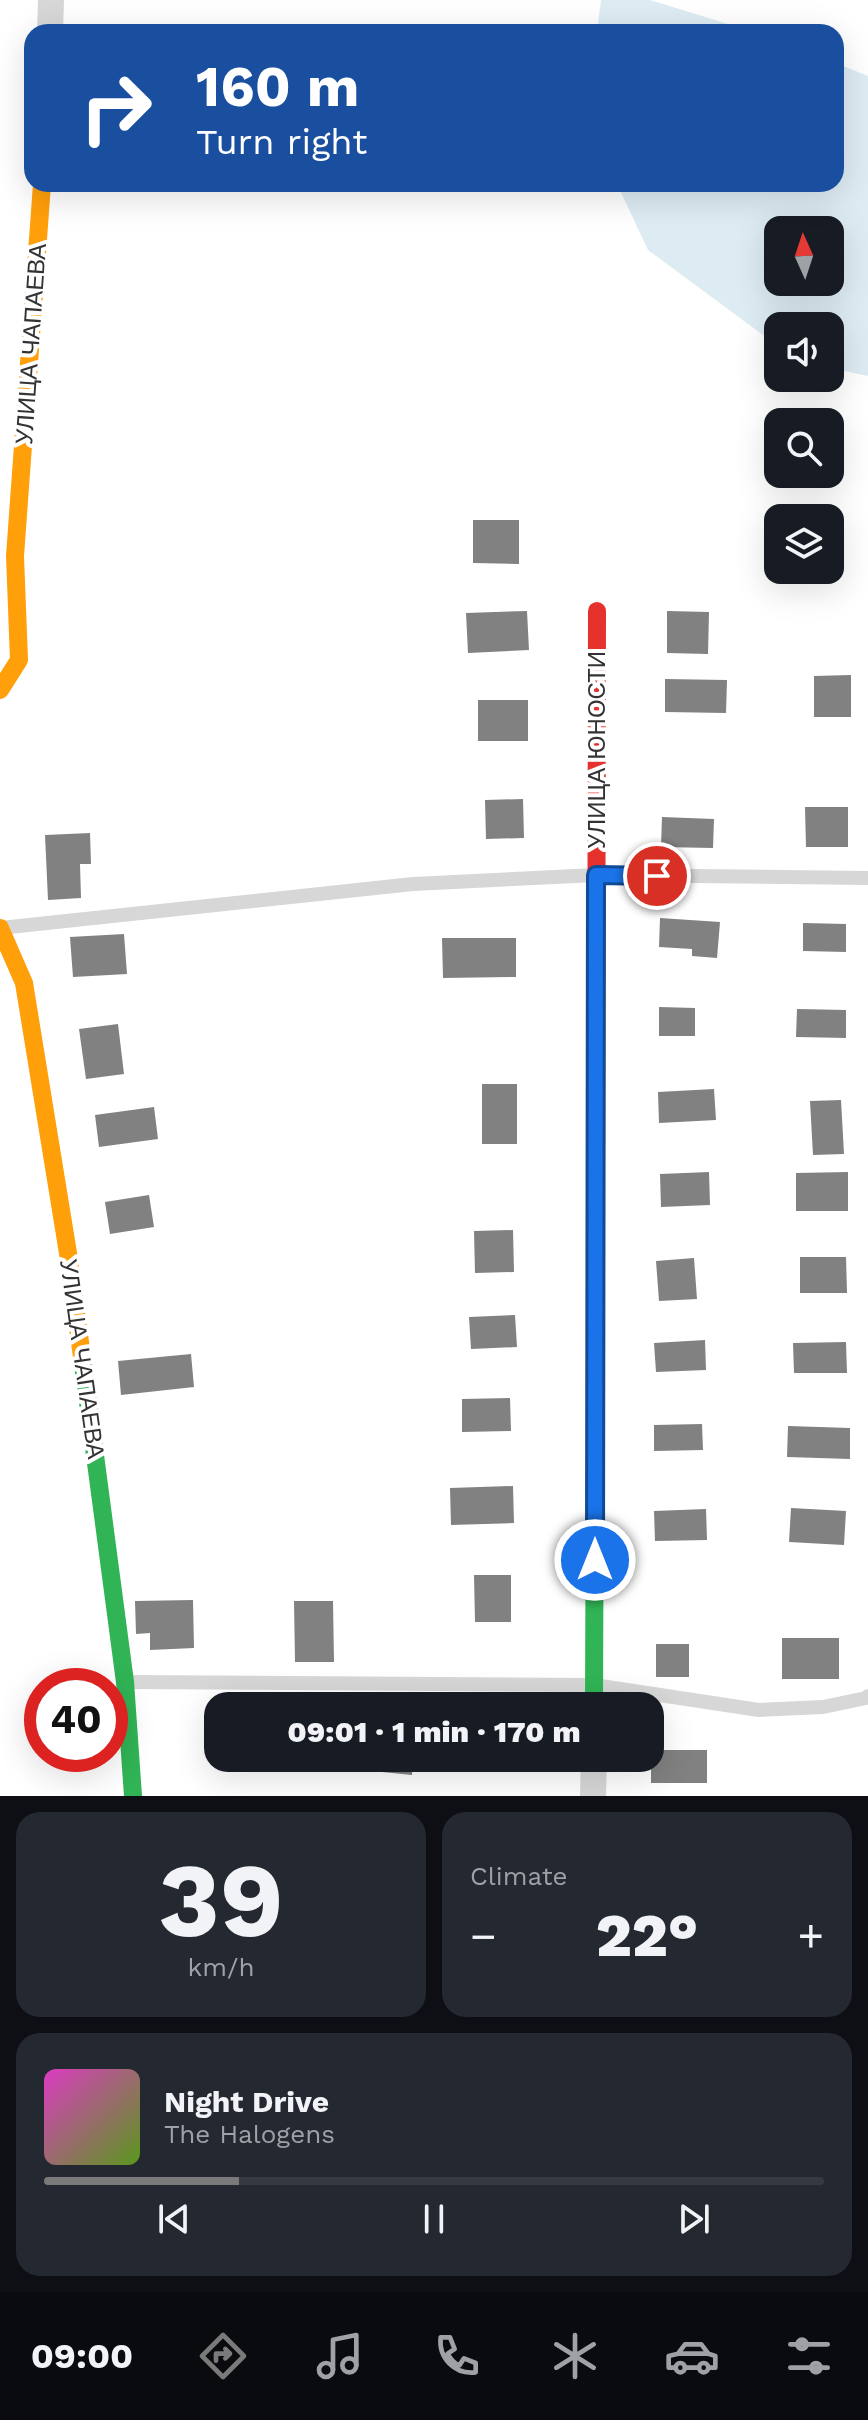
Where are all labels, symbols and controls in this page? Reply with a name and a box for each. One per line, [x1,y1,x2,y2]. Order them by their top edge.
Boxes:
text: 160 m [196,54,359,120]
icon: right [64,56,168,160]
text: Turn right [196,121,367,163]
north arrow [764,216,844,296]
map controls [764,216,844,584]
street label: УЛИЦА ЧАПАЕВА [10,242,52,446]
button: sound [764,312,844,392]
button: search [764,408,844,488]
button: layers [764,504,844,584]
street label: УЛИЦА ЮНОСТИ [583,651,611,849]
pin [623,842,691,910]
icon: arrive [635,854,679,898]
street label: УЛИЦА ЧАПАЕВА [54,1257,110,1461]
position arrow [553,1518,637,1602]
speed limit sign: 40 [24,1668,128,1772]
text: 09:01 · 1 min · 170 m [287,1714,581,1749]
text: 39 [158,1839,284,1961]
text: Climate [470,1861,568,1891]
text: 22° [596,1900,698,1971]
text: − [470,1910,497,1962]
text: + [797,1910,824,1962]
text: km/h [188,1952,254,1982]
text: Night Drive [164,2084,329,2119]
text: The Halogens [164,2119,335,2149]
icon: previous [152,2197,196,2241]
icon: pause [412,2197,456,2241]
icon: next [672,2197,716,2241]
icon: directions [195,2328,251,2384]
icon: music [312,2328,368,2384]
icon: phone [429,2328,485,2384]
icon: climate [547,2328,603,2384]
icon: car [664,2328,720,2384]
icon: filters [781,2328,837,2384]
text: 09:00 [31,2335,133,2377]

